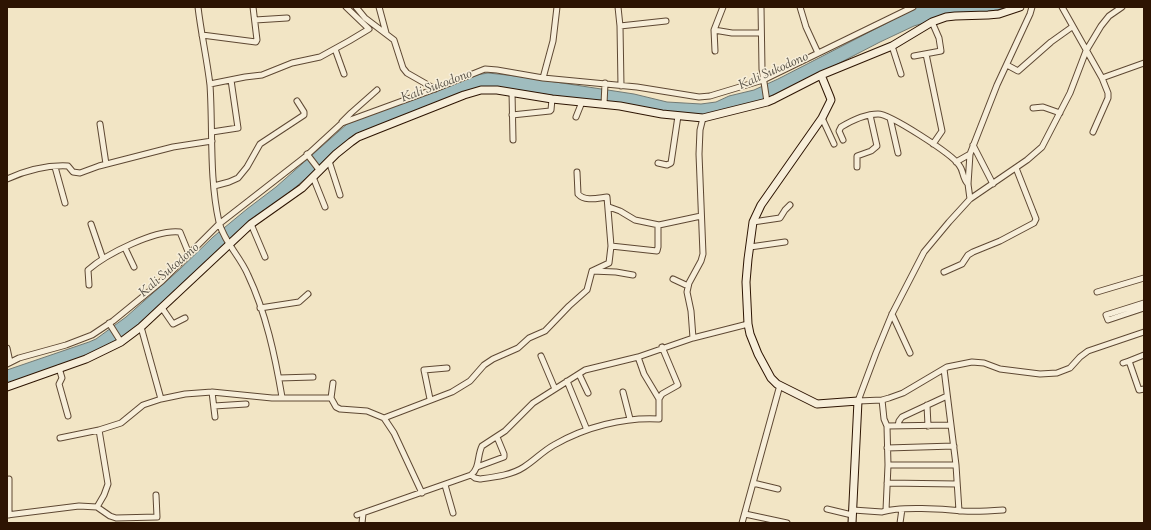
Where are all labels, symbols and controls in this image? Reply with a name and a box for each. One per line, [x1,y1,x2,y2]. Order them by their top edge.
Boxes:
water label: Kali Sukodono [737,50,811,94]
water label: Kali Sukodono [399,67,475,107]
water label: Kali Sukodono [137,241,203,301]

